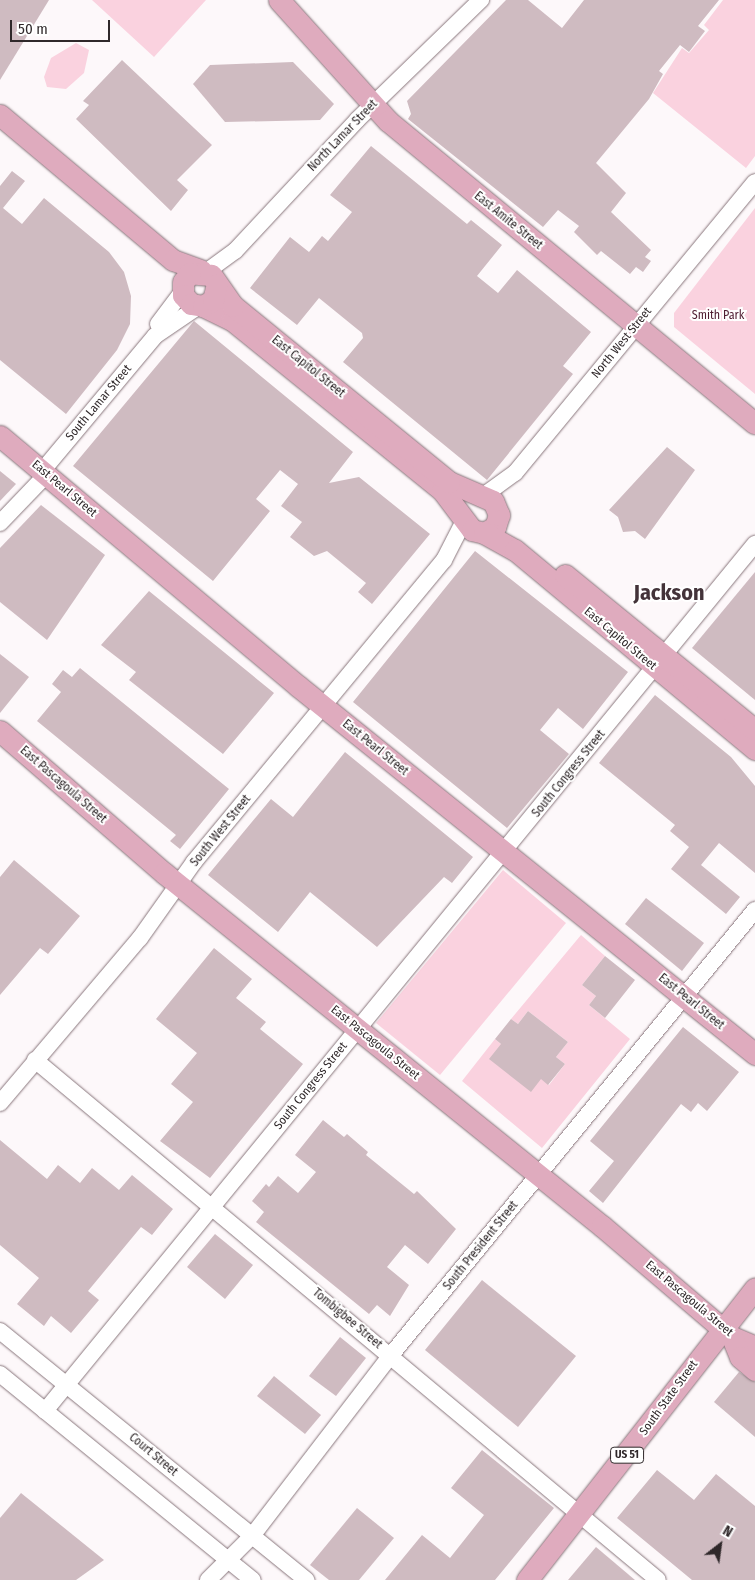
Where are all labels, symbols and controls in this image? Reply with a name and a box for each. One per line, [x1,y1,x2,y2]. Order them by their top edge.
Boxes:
scale bar [12,10,112,42]
text: 50 m [18,20,48,38]
street label: North Lamar Street [305,97,381,175]
street label: East Amite Street [471,189,545,253]
street label: North West Street [589,305,655,381]
park label: Smith Park [692,309,744,323]
street label: East Capitol Street [269,333,347,401]
street label: South Lamar Street [63,362,135,444]
street label: East Pearl Street [29,458,99,520]
district label: Jackson [634,580,704,606]
street label: East Capitol Street [581,605,659,673]
street label: East Pearl Street [339,717,411,779]
street label: South Congress Street [529,728,609,820]
street label: East Pascagoula Street [17,744,109,826]
street label: South West Street [188,792,254,870]
street label: East Pearl Street [655,971,727,1033]
street label: East Pascagoula Street [328,1003,422,1083]
street label: South Congress Street [271,1040,351,1132]
street label: South President Street [441,1199,521,1293]
street label: East Pascagoula Street [642,1258,736,1340]
street label: Tombigbee Street [309,1286,385,1352]
street label: South State Street [637,1358,701,1438]
street label: Court Street [126,1431,180,1479]
road number: US 51 [610,1446,644,1464]
north arrow [695,1520,745,1570]
text: N [720,1522,736,1541]

